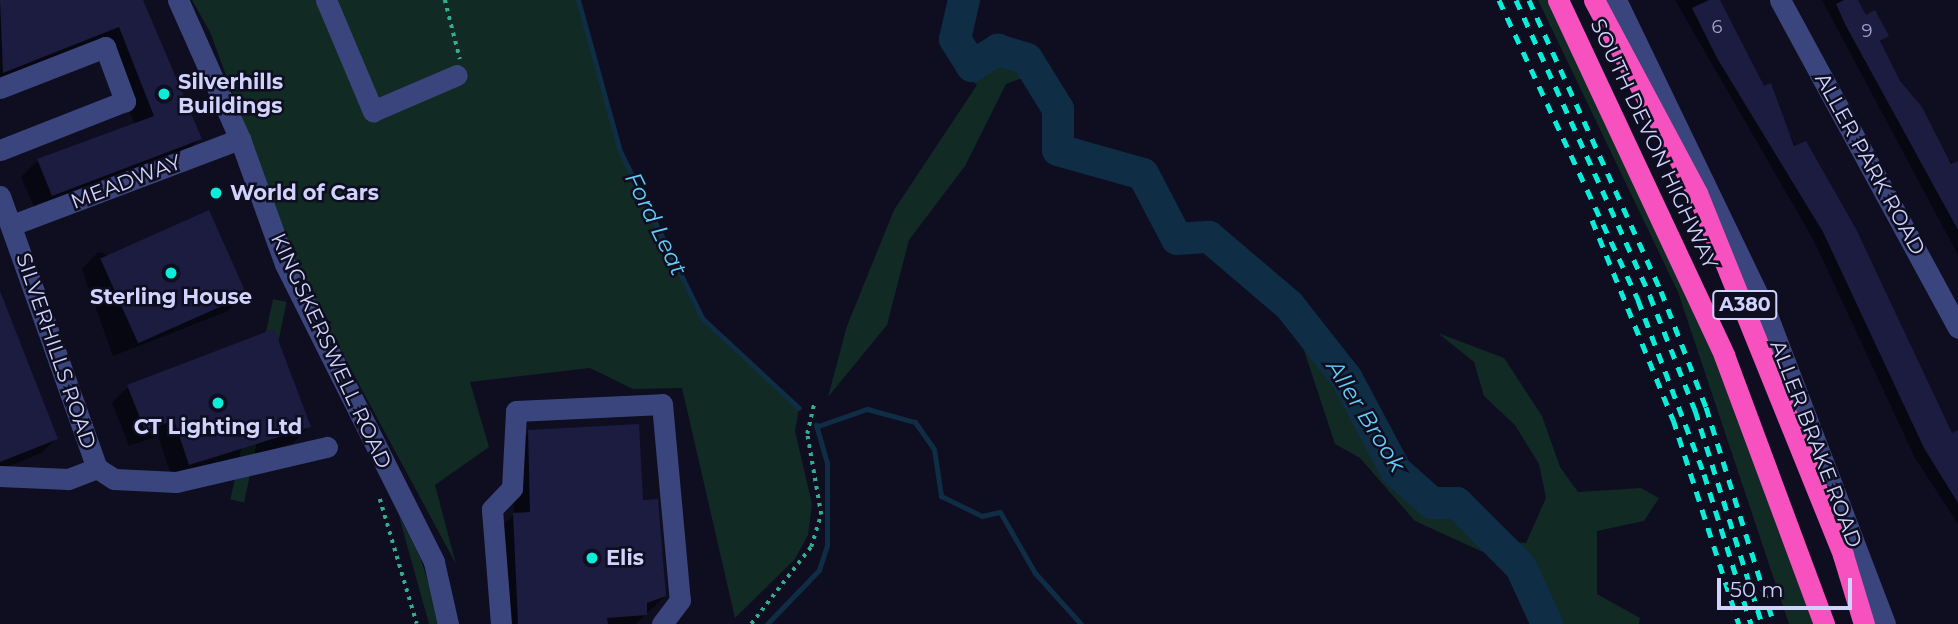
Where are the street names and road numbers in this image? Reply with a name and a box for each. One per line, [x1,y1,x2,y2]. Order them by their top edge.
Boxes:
street label: SOUTH DEVON HIGHWAY [1585,15,1723,273]
street label: ALLER PARK ROAD [1809,69,1931,259]
street label: MEADWAY [67,149,185,215]
street label: KINGSKERSWELL ROAD [265,229,397,473]
street label: SILVERHILLS ROAD [11,250,101,452]
road number: A380 [1712,290,1778,320]
street label: ALLER BRAKE ROAD [1765,337,1867,551]

